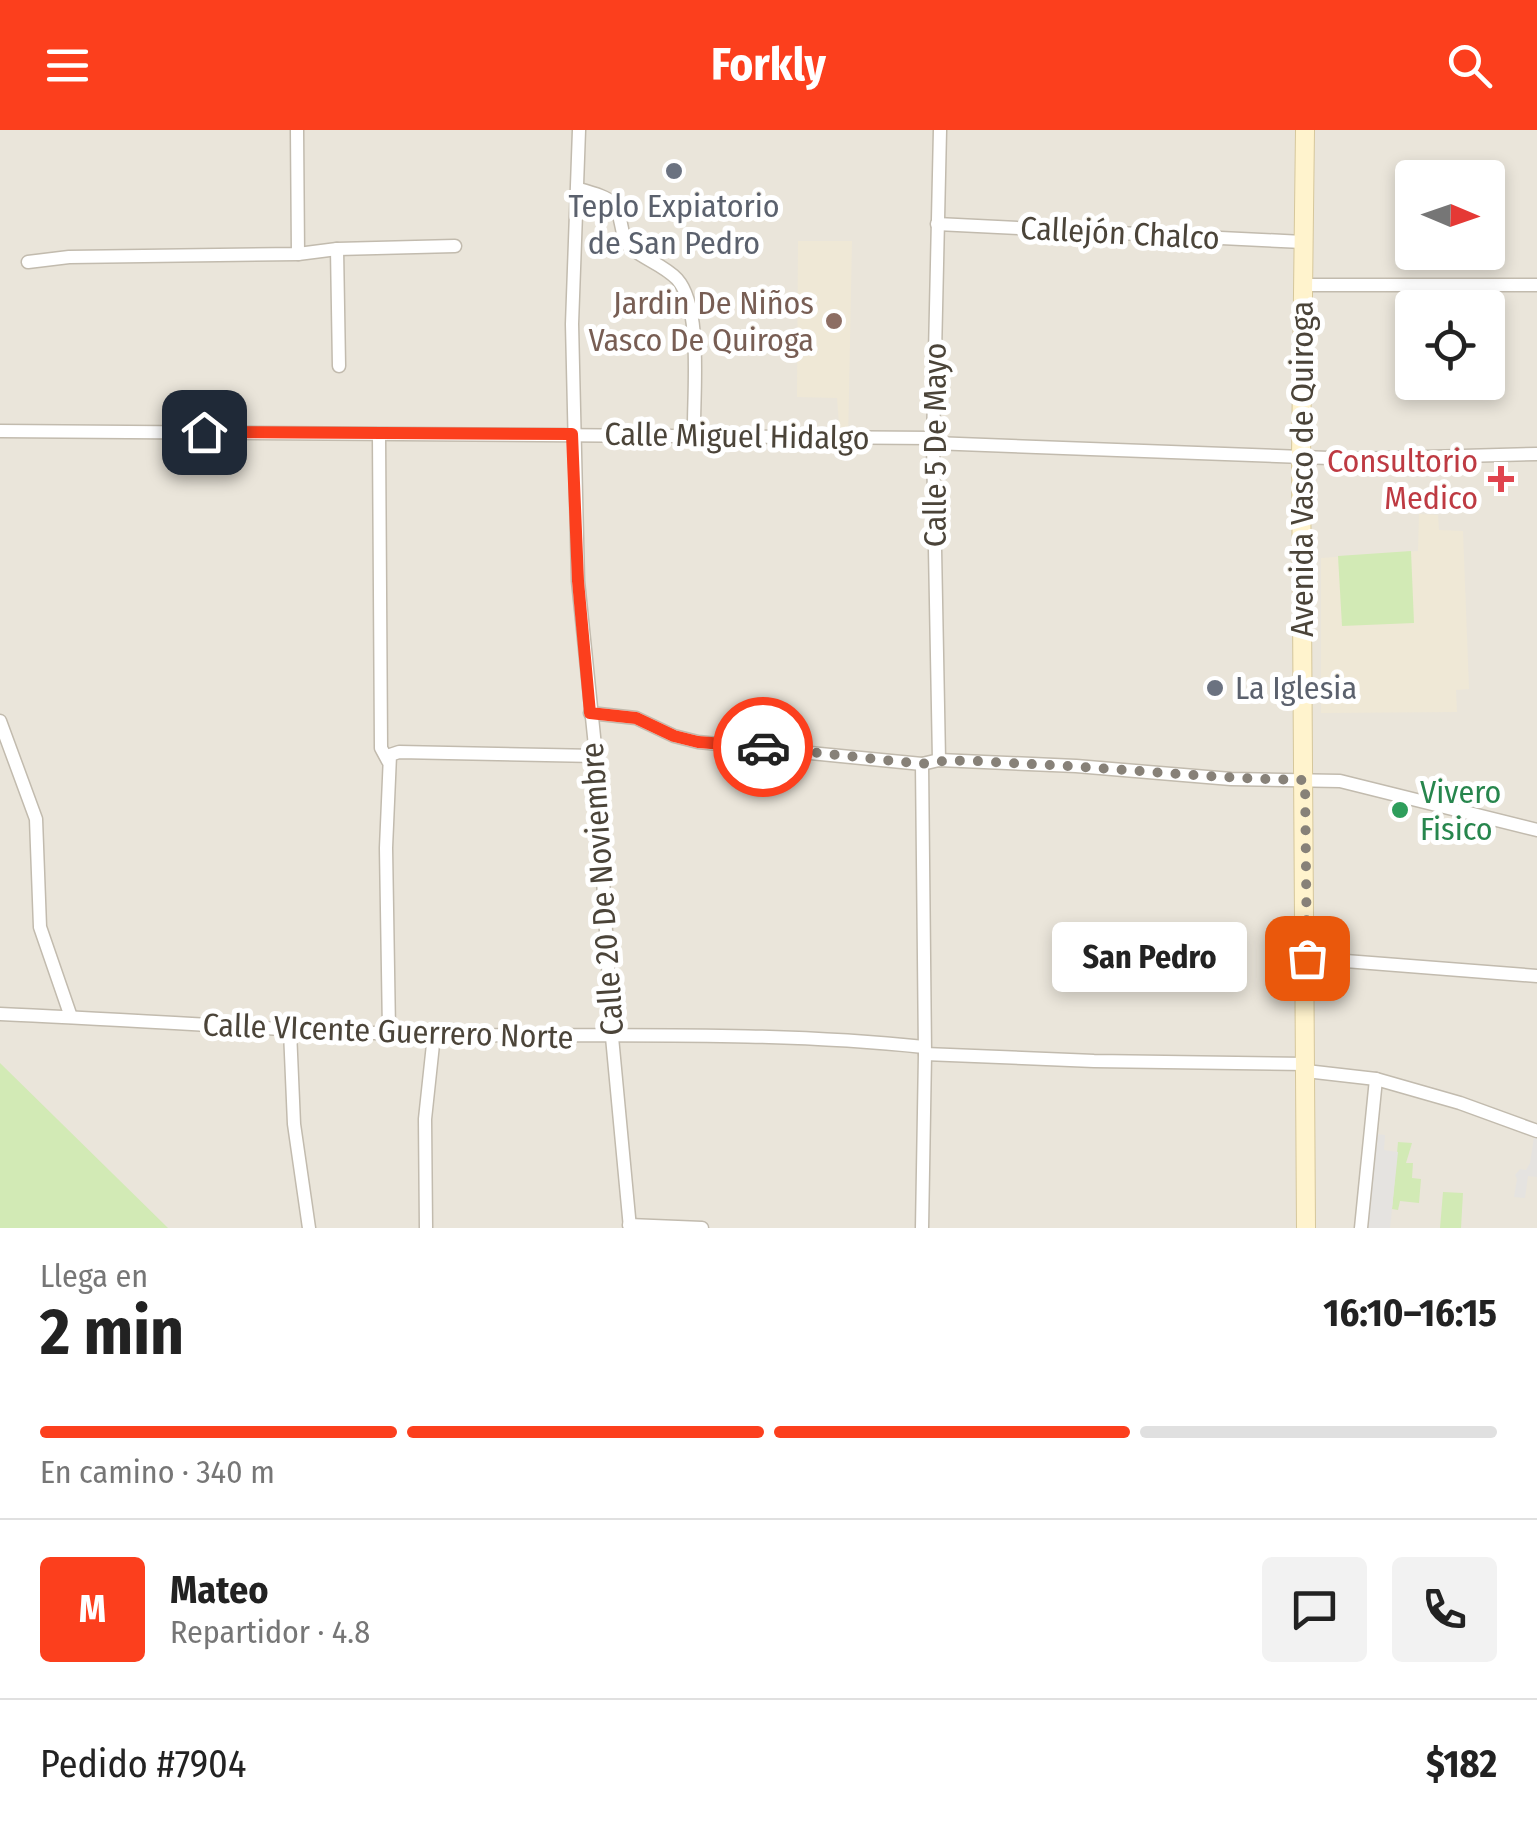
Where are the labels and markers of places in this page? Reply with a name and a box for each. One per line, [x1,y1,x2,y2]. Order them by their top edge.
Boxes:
marker: Teplo Expiatorio de San Pedro [663,160,685,182]
place label: Teplo Expiatorio de San Pedro [568,187,780,262]
place label: Jardin De Niños Vasco De Quiroga [588,284,814,359]
marker: Jardin De Niños Vasco De Quiroga [823,310,845,332]
pin [162,390,247,475]
place label: Consultorio Medico [1327,442,1478,517]
marker: Consultorio Medico [1488,466,1514,492]
place label: La Iglesia [1235,669,1357,707]
marker: La Iglesia [1204,677,1226,699]
place label: Vivero Fisico [1420,773,1501,848]
marker: Vivero Fisico [1389,799,1411,821]
pin [1265,916,1350,1001]
callout: San Pedro [1052,923,1247,993]

